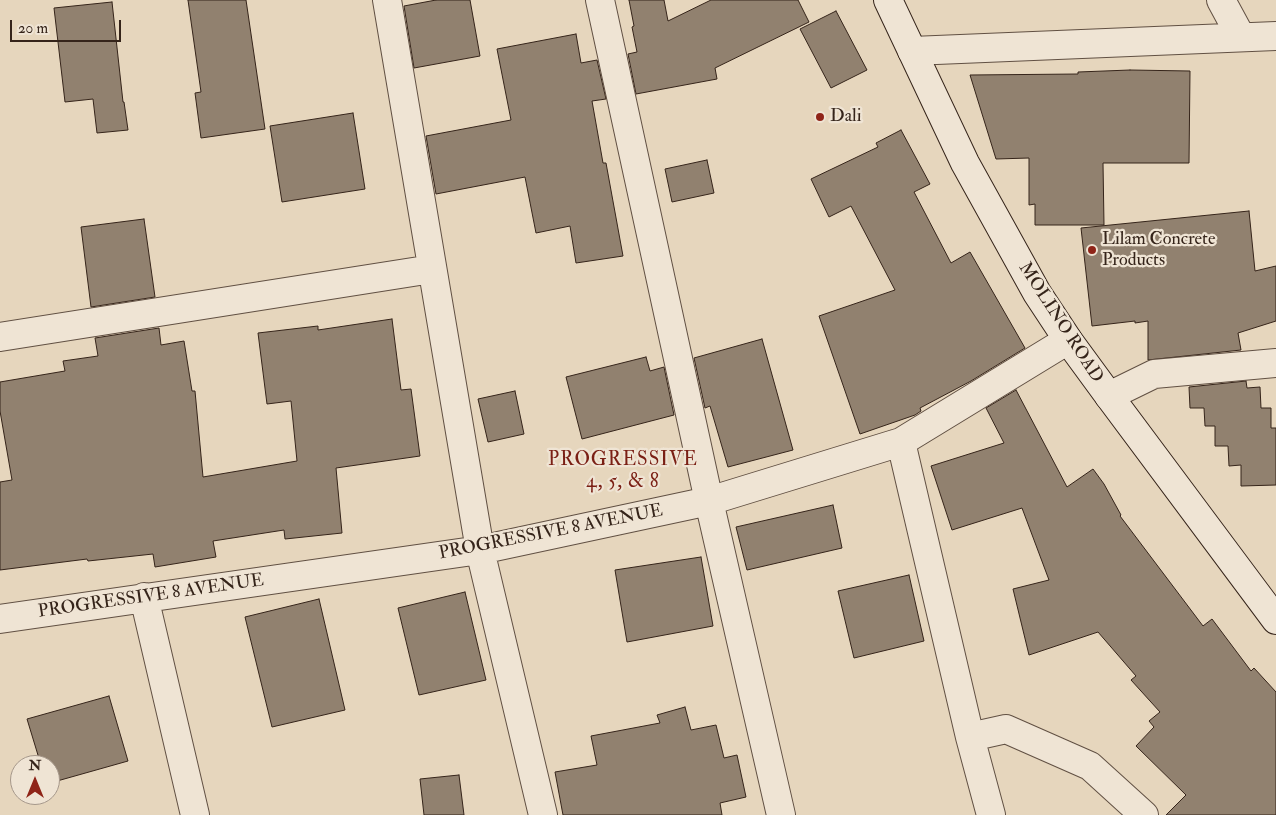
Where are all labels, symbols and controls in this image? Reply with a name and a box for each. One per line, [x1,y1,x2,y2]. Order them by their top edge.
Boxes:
scale bar [12,10,124,42]
text: 20 m [18,19,48,38]
place label: Dali [830,106,861,128]
marker: Dali [814,111,826,123]
place label: Lilam Concrete Products [1102,229,1215,272]
marker: Lilam Concrete Products [1086,244,1098,256]
street label: MOLINO ROAD [1013,259,1107,387]
district label: PROGRESSIVE 4, 5, & 8 [547,450,699,494]
street label: PROGRESSIVE 8 AVENUE [437,501,665,565]
street label: PROGRESSIVE 8 AVENUE [37,570,265,624]
north arrow [10,755,60,805]
text: N [29,757,41,774]

